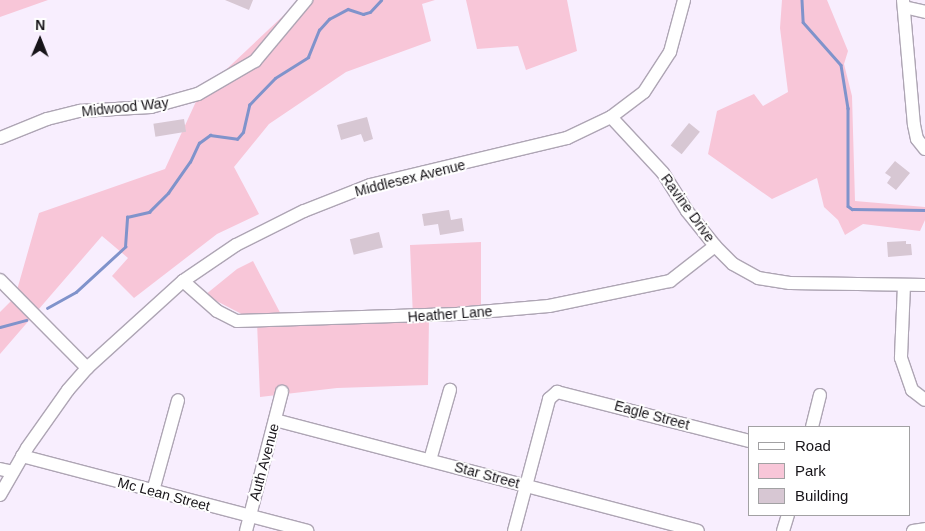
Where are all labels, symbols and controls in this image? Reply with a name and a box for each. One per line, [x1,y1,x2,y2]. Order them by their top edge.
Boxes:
north arrow [15,15,65,65]
text: N [35,17,45,33]
street label: Midwood Way [81,94,169,120]
street label: Middlesex Avenue [353,156,467,200]
street label: Ravine Drive [658,171,718,245]
street label: Heather Lane [407,303,493,325]
street label: Eagle Street [613,397,691,433]
street label: Auth Avenue [246,421,282,503]
legend [748,426,910,516]
text: Road [795,437,831,454]
street label: Star Street [453,458,521,492]
text: Park [795,462,826,479]
street label: Mc Lean Street [116,474,212,514]
text: Building [795,487,848,504]

